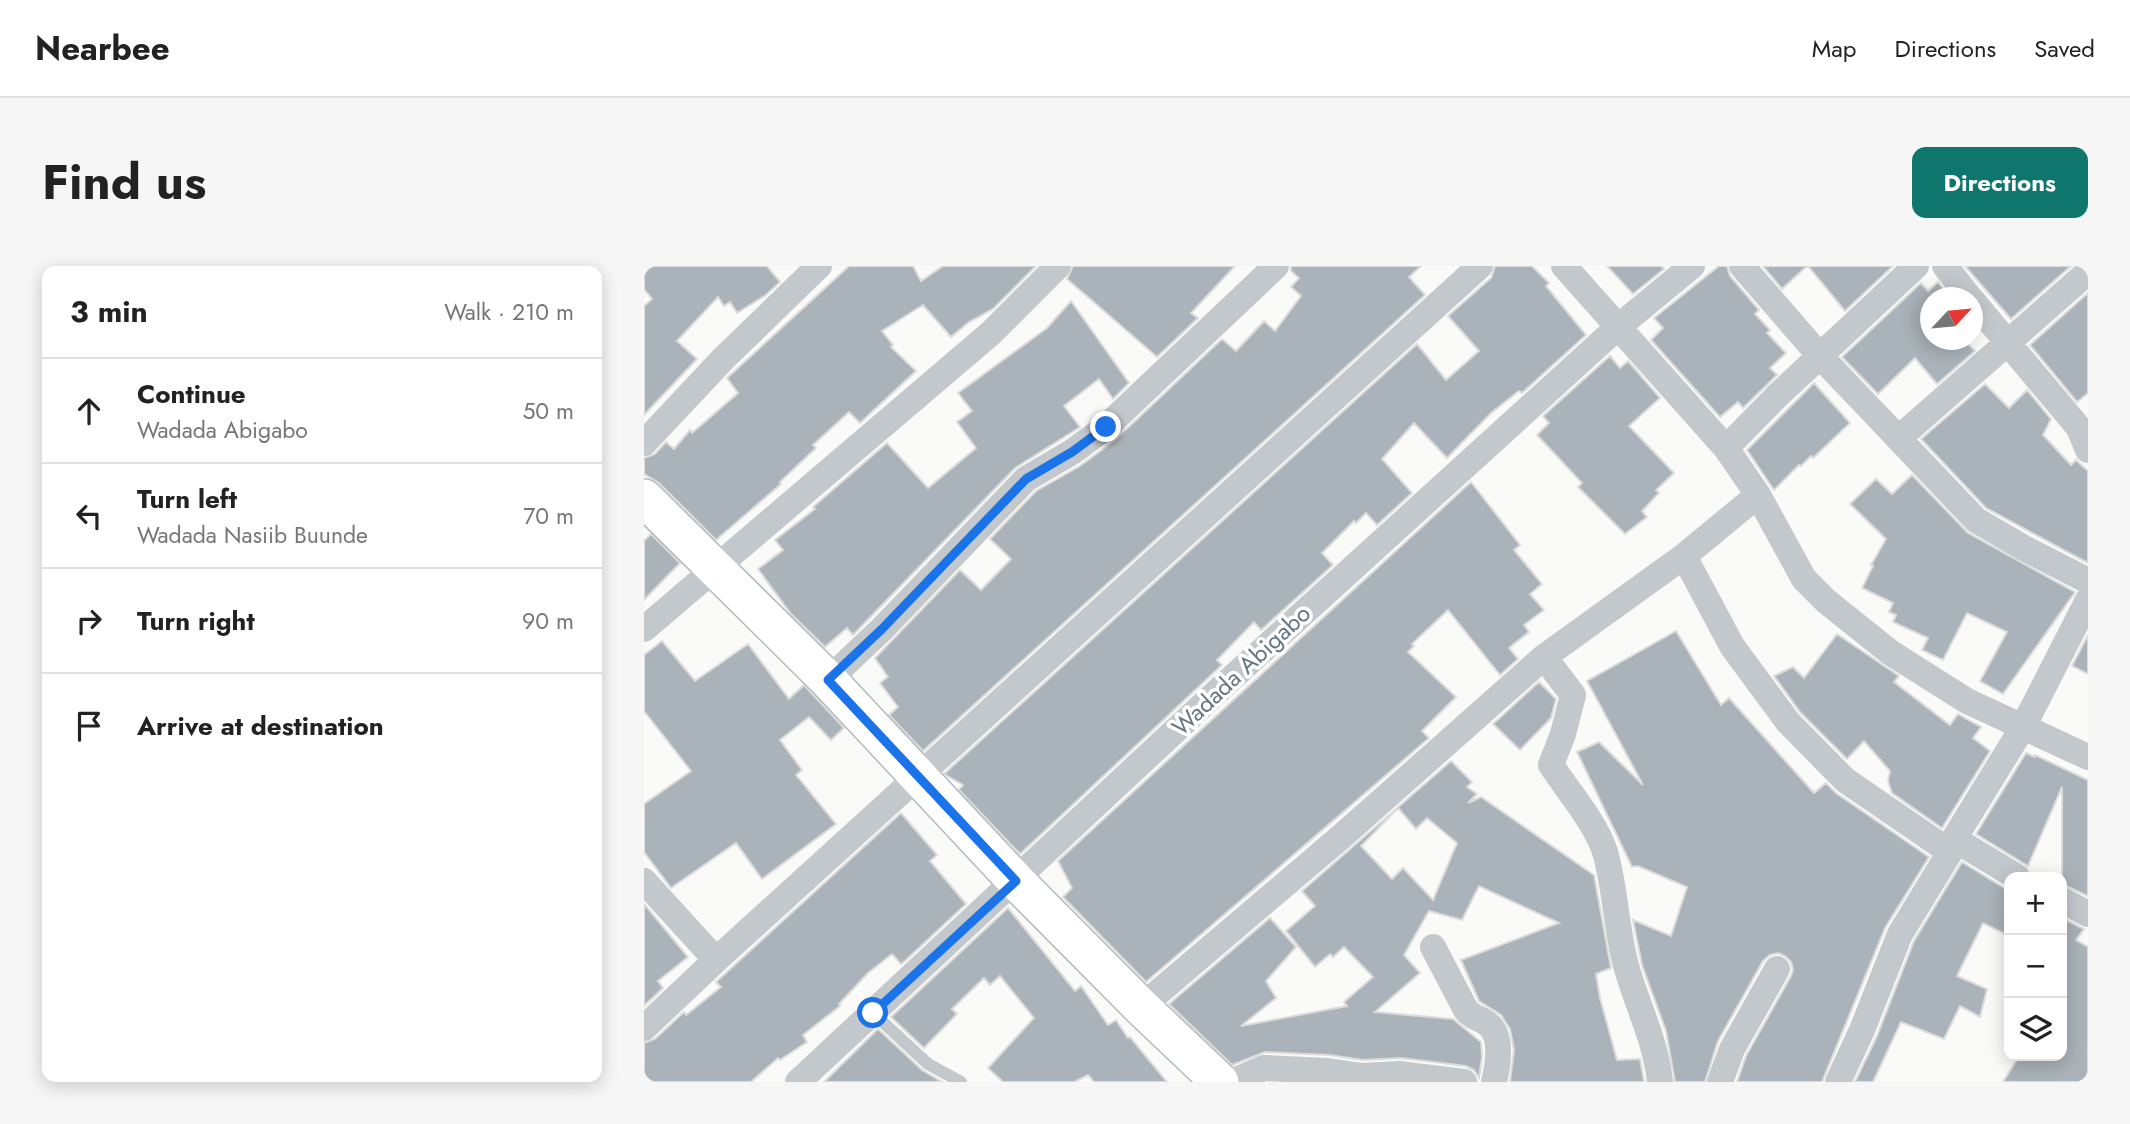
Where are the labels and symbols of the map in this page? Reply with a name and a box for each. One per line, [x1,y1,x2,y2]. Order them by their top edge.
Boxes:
north arrow [1920,287,1983,350]
route end [1090,411,1121,442]
street label: Wadada Abigabo [1164,596,1318,744]
route start [857,997,888,1028]

